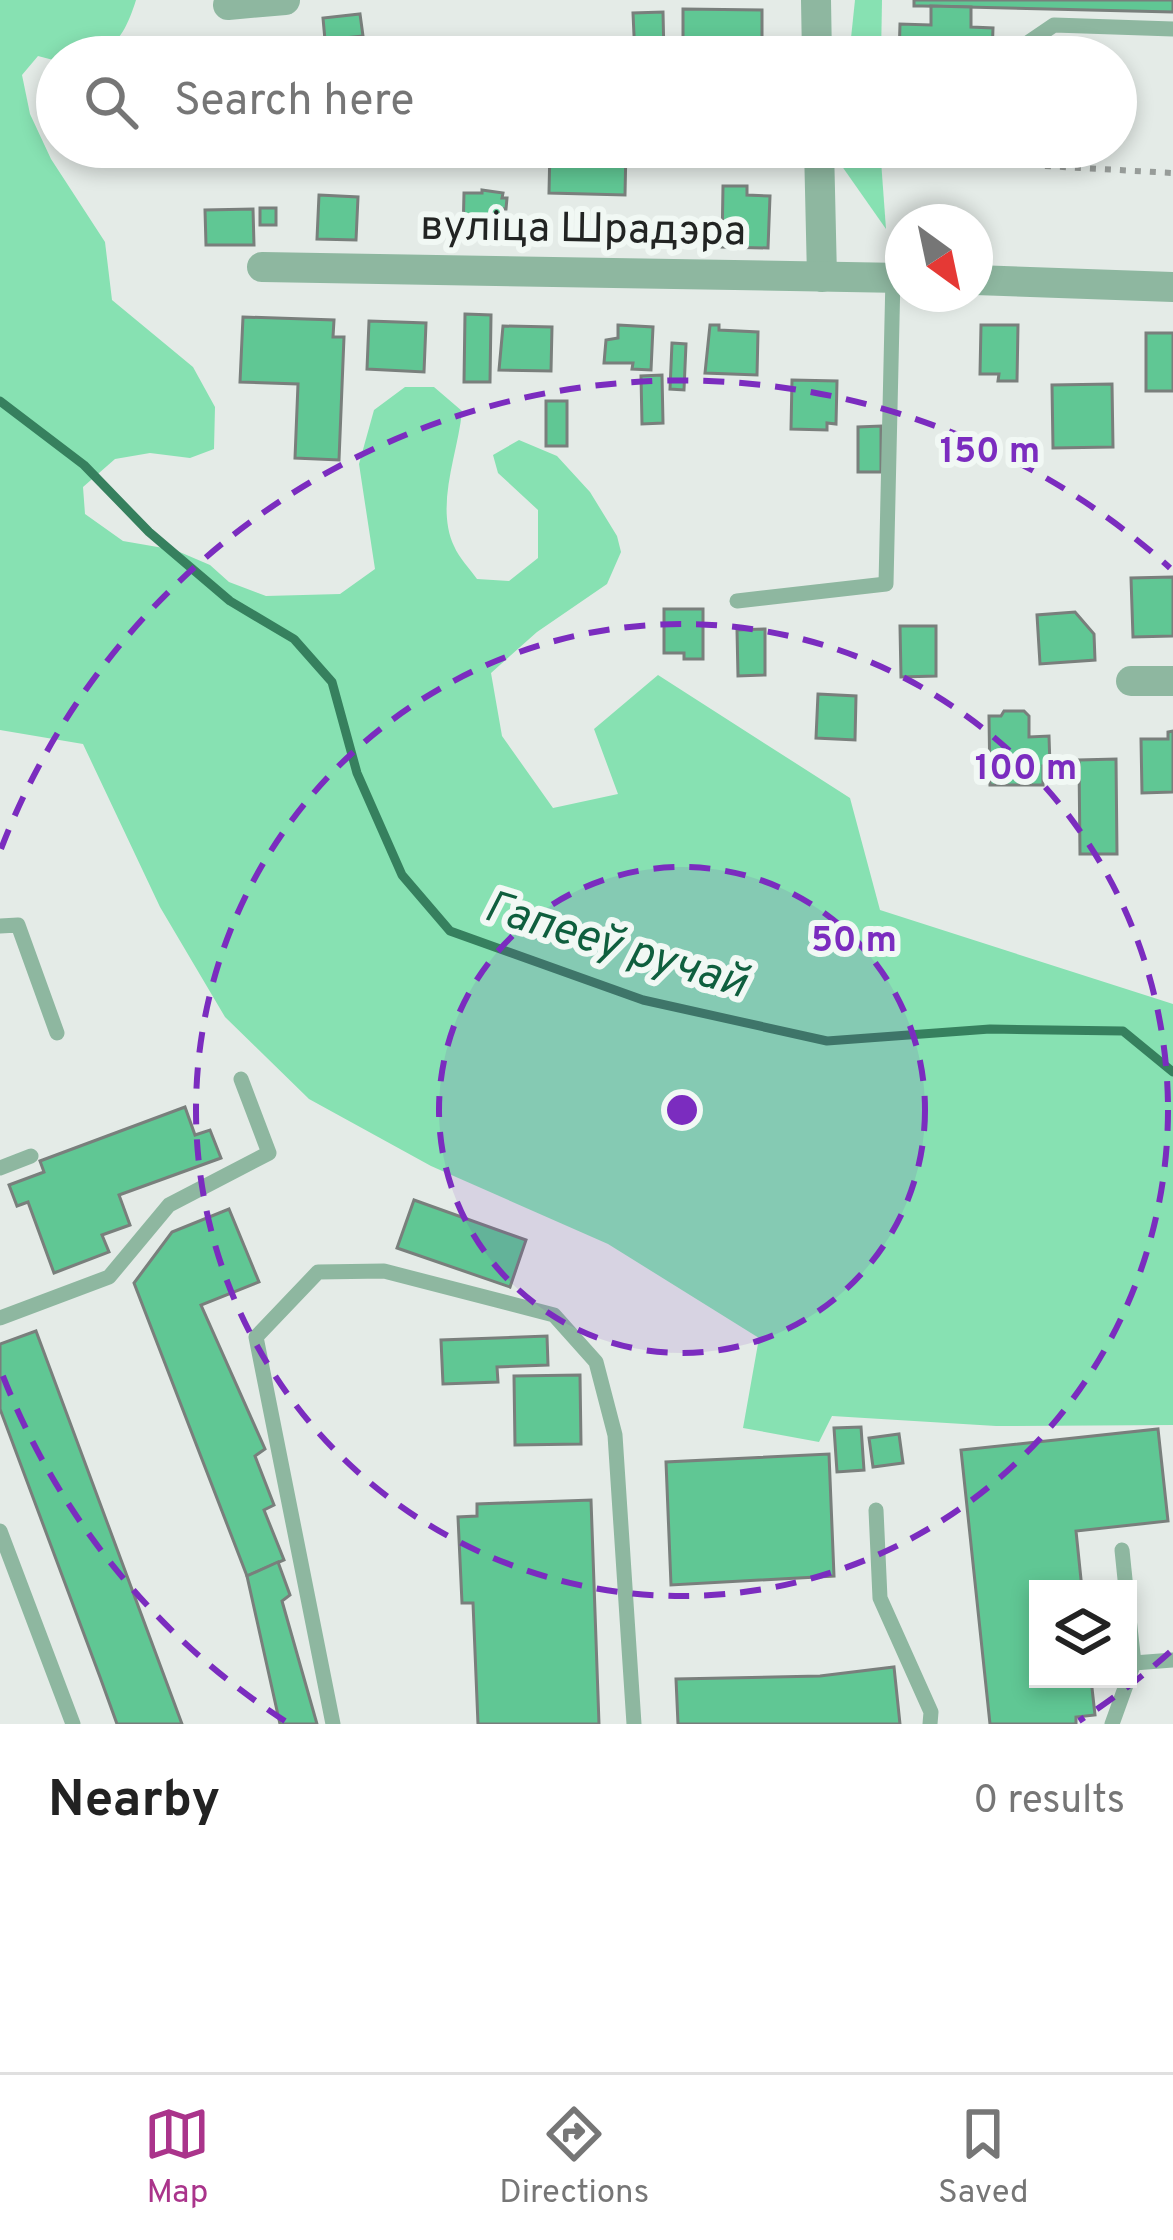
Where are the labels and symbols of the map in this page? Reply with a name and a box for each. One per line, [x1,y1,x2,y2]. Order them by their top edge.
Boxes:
street label: вуліца Шрадэра [420,202,746,260]
north arrow [885,204,993,312]
text: 150 m [940,430,1040,476]
text: 100 m [975,747,1077,793]
water label: Гапееў ручай [477,880,755,1015]
text: 50 m [811,919,897,965]
centre of rings [661,1089,703,1131]

